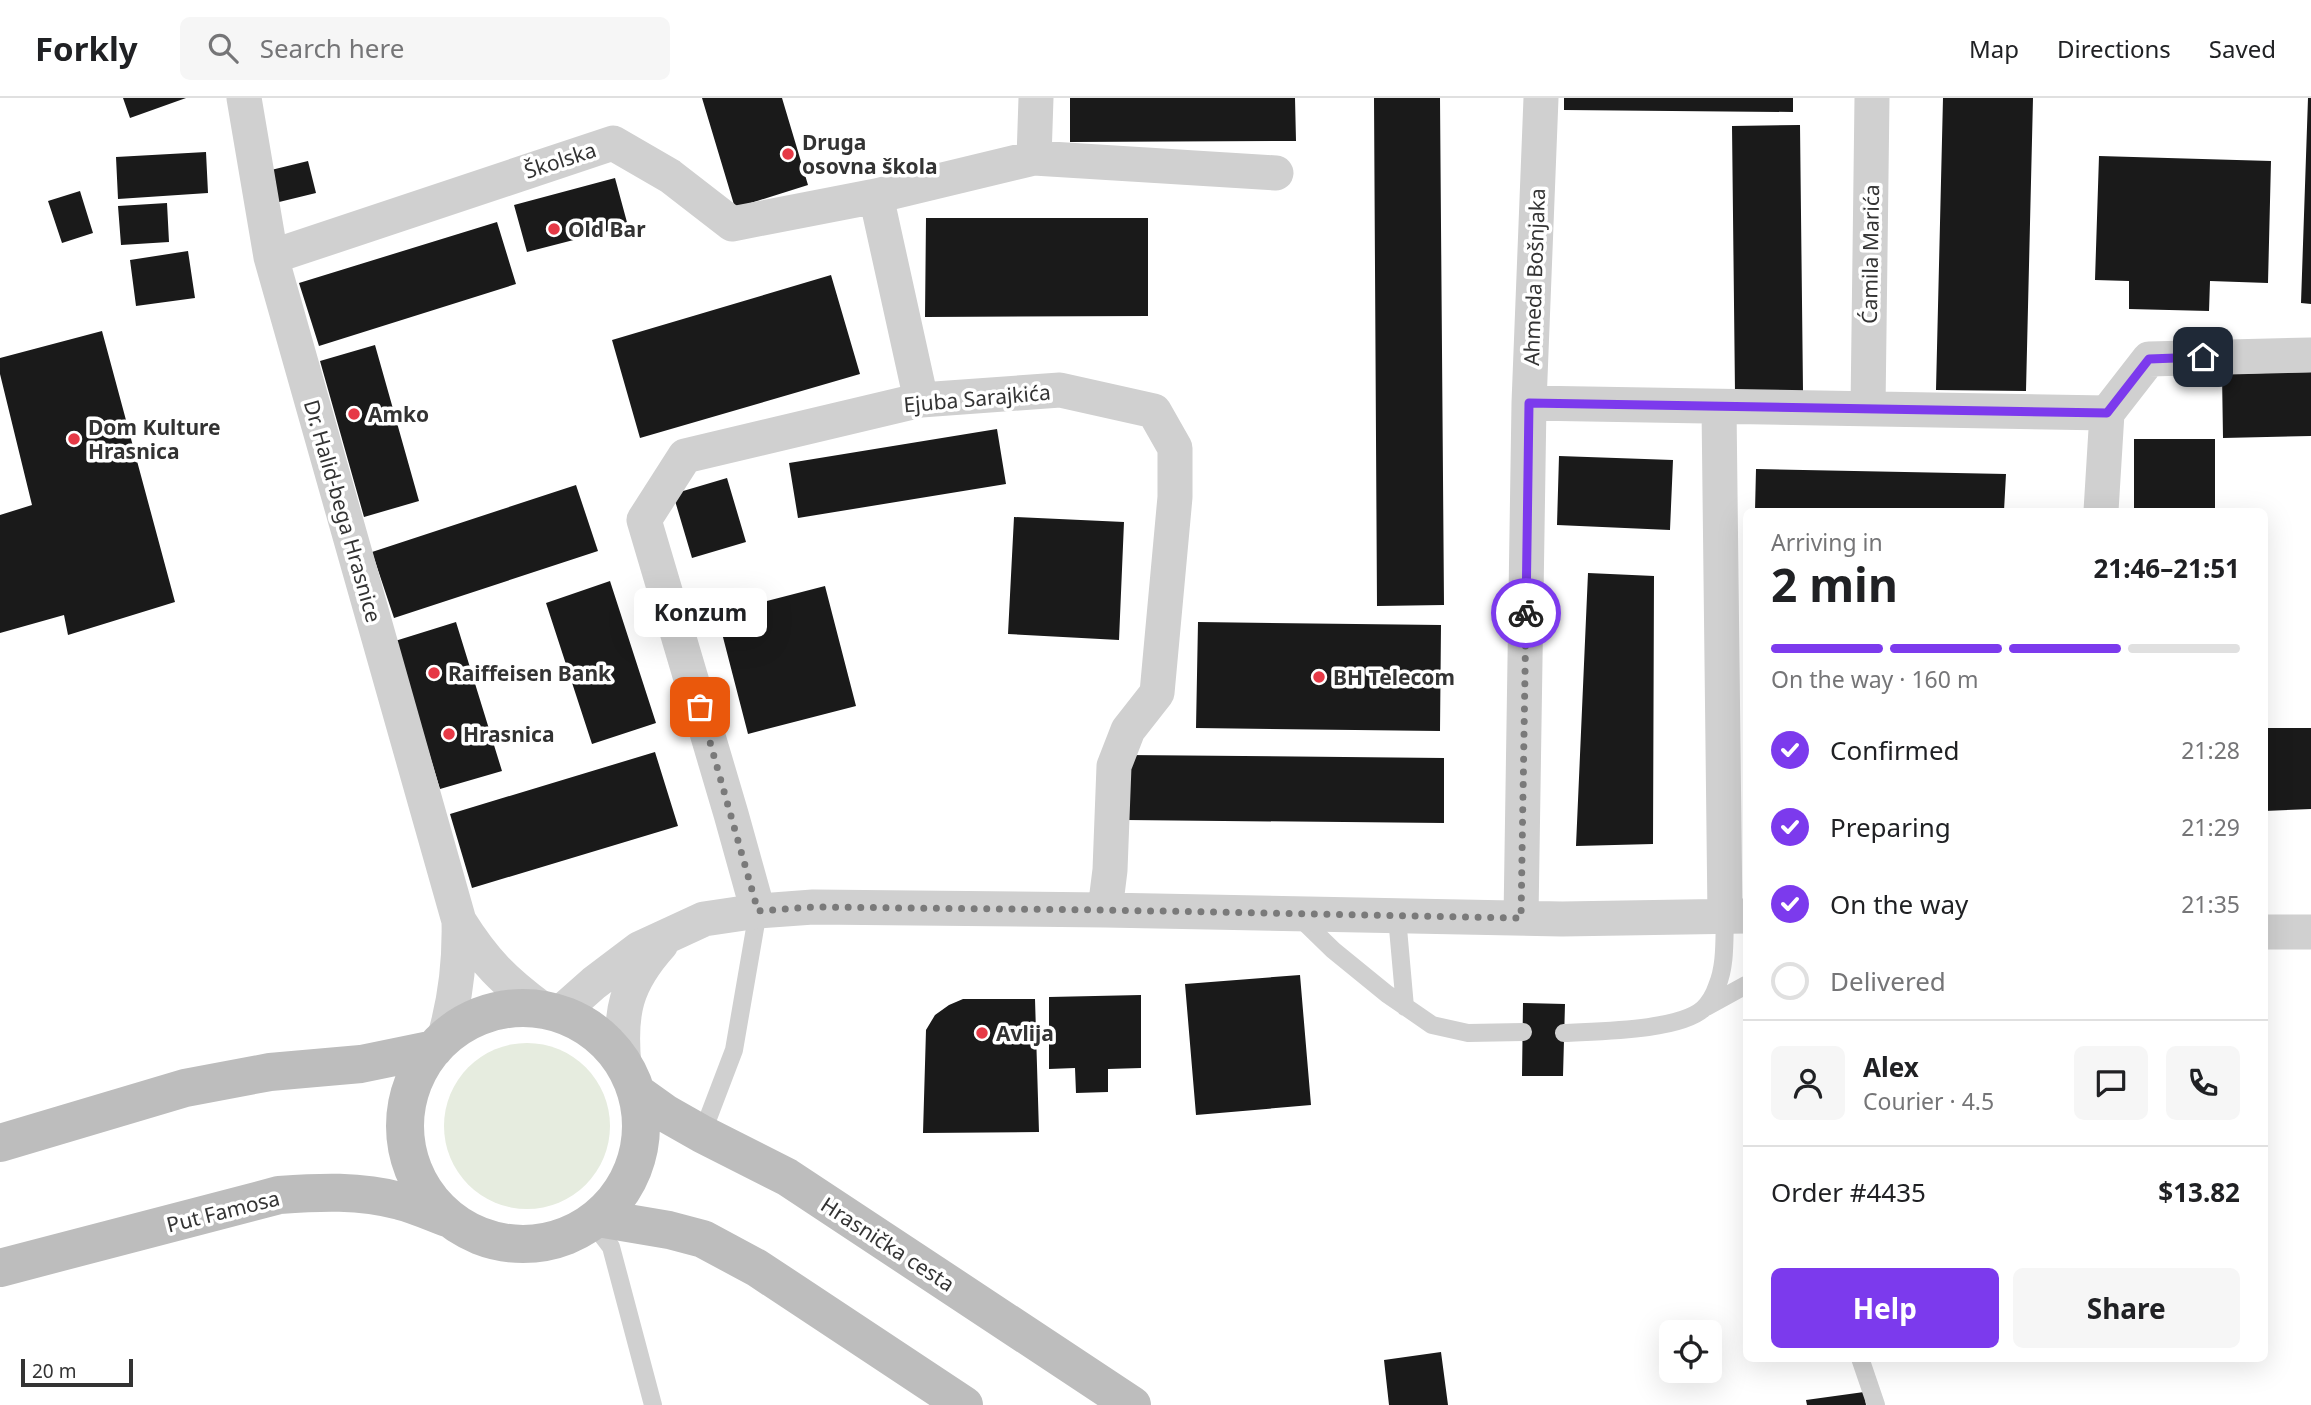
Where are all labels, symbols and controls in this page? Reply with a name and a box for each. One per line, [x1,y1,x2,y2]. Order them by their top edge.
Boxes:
search box [180,17,670,80]
text: Forkly [35,26,138,71]
icon: search [204,29,242,67]
text: Search here [260,30,404,66]
text: Map [1969,32,2019,65]
text: Directions [2057,32,2171,65]
text: Saved [2209,32,2276,65]
place label: Druga osovna škola [802,128,938,180]
street label: Školska [521,135,599,185]
marker: Druga osovna škola [780,146,796,162]
street label: Ćamila Marića [1855,184,1885,324]
street label: Ahmeda Bošnjaka [1517,188,1551,366]
place label: Old Bar [568,215,646,243]
marker: Old Bar [546,221,562,237]
pin [2173,327,2233,387]
icon: home [2184,338,2222,376]
street label: Ejuba Sarajkića [902,378,1052,418]
street label: Dr. Halid-bega Hrasnice [298,396,388,626]
place label: Amko [368,400,429,428]
marker: Amko [346,406,362,422]
place label: Dom Kulture Hrasnica [88,413,221,465]
marker: Dom Kulture Hrasnica [66,431,82,447]
text: Arriving in [1771,526,1883,558]
text: 21:46–21:51 [2093,550,2240,586]
text: 2 min [1771,553,1898,615]
courier [1491,578,1561,648]
callout: Konzum [634,588,766,637]
icon: bike [1507,594,1545,632]
text: Konzum [654,596,747,628]
place label: Raiffeisen Bank [448,659,612,687]
place label: BH Telecom [1333,663,1455,691]
text: On the way · 160 m [1771,663,1978,695]
marker: Raiffeisen Bank [426,665,442,681]
marker: BH Telecom [1311,669,1327,685]
pin [670,677,730,737]
icon: bag [681,688,719,726]
place label: Hrasnica [463,720,555,748]
marker: Hrasnica [441,726,457,742]
icon: check [1771,731,1809,769]
text: Confirmed [1830,732,1960,768]
text: 21:28 [2181,734,2240,766]
icon: check [1771,808,1809,846]
text: Preparing [1830,809,1951,845]
text: 21:29 [2181,811,2240,843]
icon: check [1771,885,1809,923]
text: On the way [1830,886,1968,922]
text: 21:35 [2181,888,2240,920]
text: Delivered [1830,963,1946,999]
place label: Avlija [996,1019,1054,1047]
marker: Avlija [974,1025,990,1041]
button: person [1771,1046,1845,1120]
button: chat [2074,1046,2148,1120]
button: phone [2166,1046,2240,1120]
text: Alex [1863,1049,1919,1085]
text: Courier · 4.5 [1863,1085,1994,1117]
text: Order #4435 [1771,1174,1926,1210]
text: $13.82 [2158,1174,2240,1210]
street label: Put Famosa [164,1183,282,1239]
street label: Hrasnička cesta [816,1190,960,1298]
button: Help [1771,1268,1999,1348]
button: Share [2013,1268,2240,1348]
map controls [1659,1320,1722,1383]
button: locate [1659,1320,1722,1383]
scale bar [21,1356,133,1388]
text: 20 m [32,1358,76,1384]

